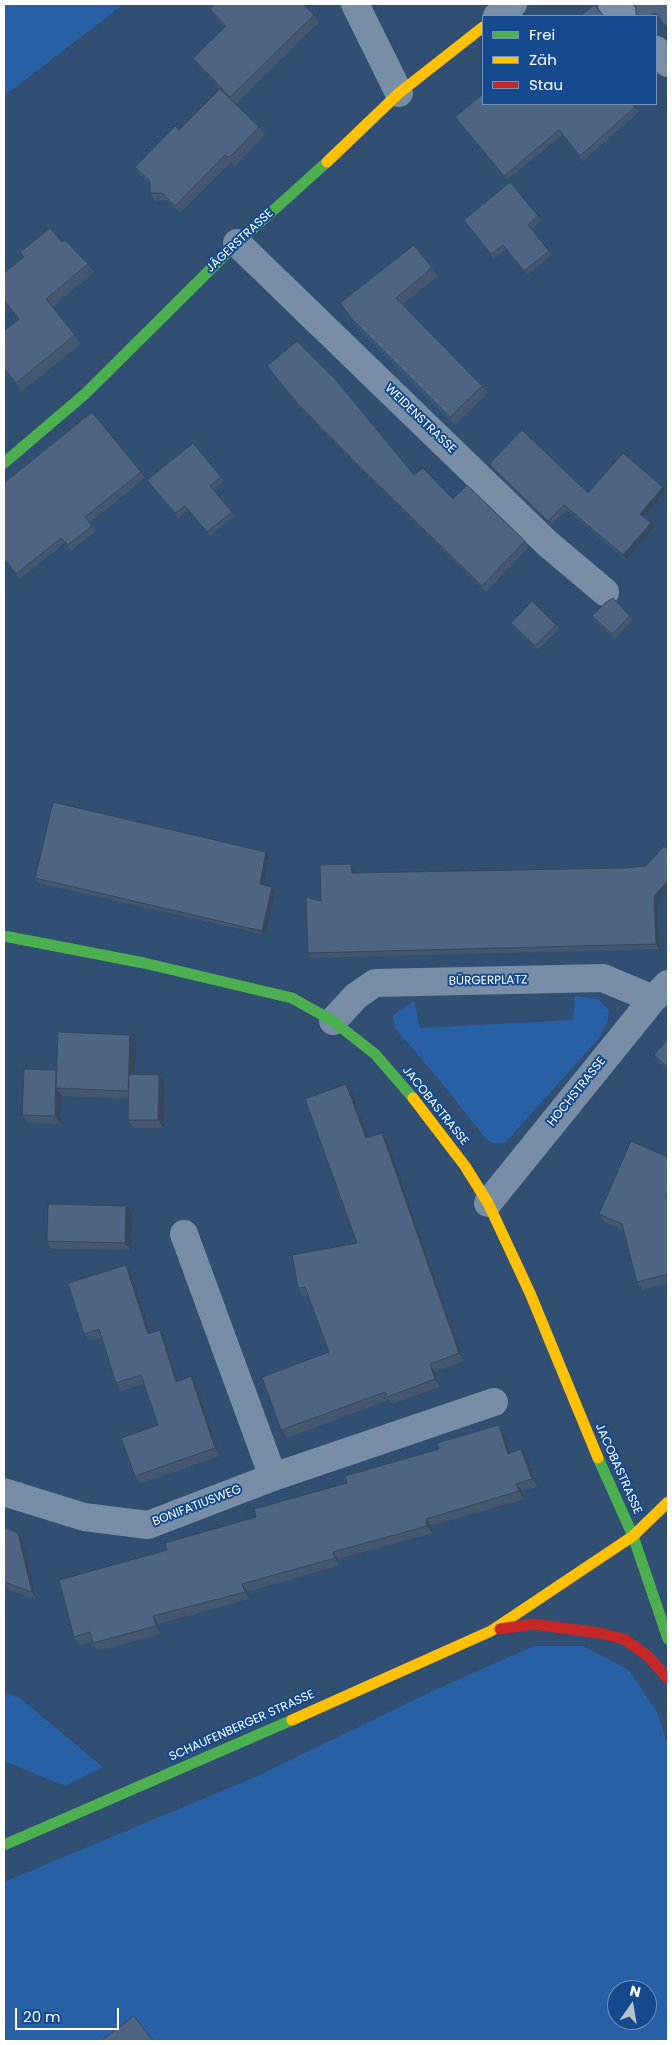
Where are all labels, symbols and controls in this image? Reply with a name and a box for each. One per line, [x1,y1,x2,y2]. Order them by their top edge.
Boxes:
legend [482,15,657,105]
text: Frei [529,24,555,45]
text: Zäh [529,49,557,70]
text: Stau [529,74,563,95]
street label: JÄGERSTRASSE [203,206,277,276]
street label: WEIDENSTRASSE [382,381,458,457]
street label: BÜRGERPLATZ [449,973,527,989]
street label: HOCHSTRASSE [545,1055,609,1129]
street label: JACOBASTRASSE [399,1063,471,1149]
street label: JACOBASTRASSE [592,1421,644,1517]
street label: BONIFATIUSWEG [150,1482,244,1530]
street label: SCHAUFENBERGER STRASSE [167,1687,317,1765]
north arrow [607,1980,657,2030]
text: N [628,1980,643,2002]
scale bar [18,1998,121,2030]
text: 20 m [23,2006,61,2027]

